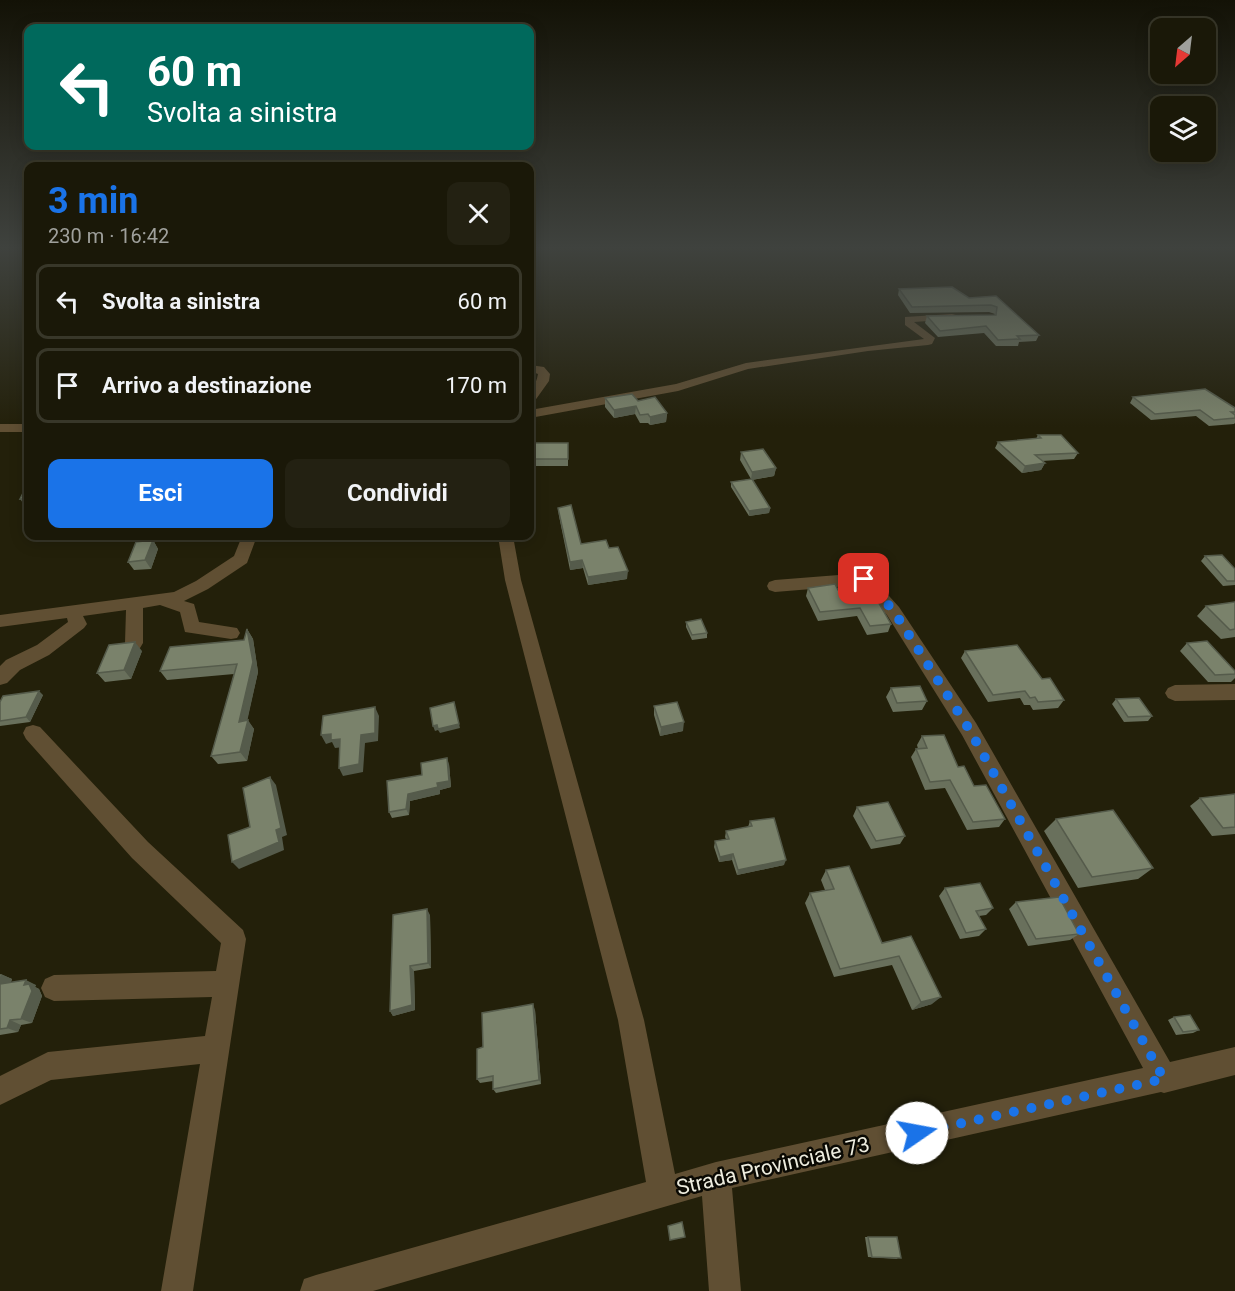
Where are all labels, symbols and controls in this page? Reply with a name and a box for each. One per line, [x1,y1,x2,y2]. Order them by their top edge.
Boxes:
north arrow [1150,18,1216,84]
map controls [1150,18,1216,162]
text: 60 m [147,47,242,96]
icon: left [48,48,126,126]
button: layers [1150,96,1216,162]
text: Svolta a sinistra [147,97,338,129]
text: 3 min [48,180,139,222]
button: close [447,182,510,245]
text: 230 m · 16:42 [48,224,169,248]
icon: left [51,285,84,318]
text: Svolta a sinistra [102,289,260,314]
text: 60 m [458,289,507,314]
icon: arrive [51,369,84,402]
text: Arrivo a destinazione [102,373,311,398]
text: 170 m [445,373,507,398]
button: Esci [48,459,273,528]
button: Condividi [285,459,510,528]
pin [838,553,889,604]
icon: arrive [847,562,880,595]
position arrow [885,1101,949,1165]
street label: Strada Provinciale 73 [674,1132,872,1200]

